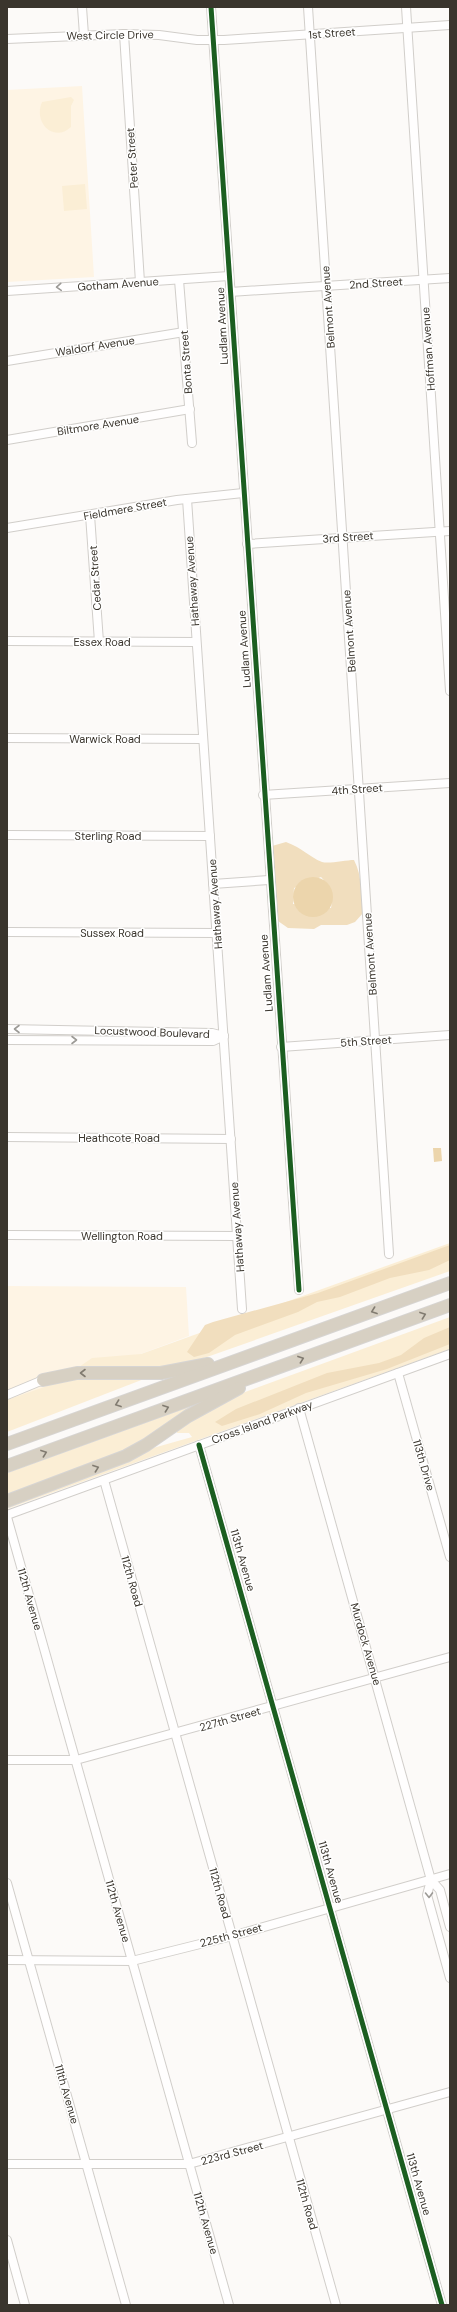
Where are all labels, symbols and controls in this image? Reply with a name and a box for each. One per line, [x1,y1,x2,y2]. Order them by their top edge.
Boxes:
street label: 1st Street [308,24,356,42]
street label: West Circle Drive [66,27,154,43]
street label: Peter Street [123,127,141,189]
street label: Belmont Avenue [318,265,338,349]
street label: Gotham Avenue [77,274,159,294]
street label: 2nd Street [349,274,403,292]
one-way arrow [56,283,62,292]
street label: Ludlam Avenue [213,287,231,365]
street label: Hoffman Avenue [418,307,438,391]
street label: Bonta Street [177,330,195,394]
street label: Waldorf Avenue [54,333,136,359]
street label: Biltmore Avenue [56,412,140,438]
street label: Fieldmere Street [82,495,168,523]
street label: 3rd Street [322,528,374,546]
street label: Hathaway Avenue [182,535,202,627]
street label: Cedar Street [86,545,104,611]
street label: Belmont Avenue [339,589,359,673]
street label: Ludlam Avenue [234,610,254,688]
street label: Essex Road [73,635,131,649]
street label: Warwick Road [69,732,141,746]
street label: 4th Street [331,780,383,798]
street label: Sterling Road [75,829,142,843]
street label: Hathaway Avenue [205,858,225,950]
street label: Belmont Avenue [360,912,380,996]
street label: Sussex Road [80,926,144,940]
street label: Ludlam Avenue [256,934,276,1012]
street label: Locustwood Boulevard [94,1023,210,1041]
one-way arrow [14,1025,20,1033]
street label: 5th Street [340,1032,392,1050]
one-way arrow [71,1036,77,1044]
street label: Heathcote Road [78,1131,160,1145]
street label: Hathaway Avenue [227,1181,247,1273]
street label: Wellington Road [81,1229,163,1243]
one-way arrow [370,1306,377,1314]
one-way arrow [420,1311,427,1319]
one-way arrow [298,1355,305,1364]
one-way arrow [80,1369,86,1377]
street label: Cross Island Parkway [209,1397,315,1447]
one-way arrow [114,1399,121,1407]
one-way arrow [162,1405,169,1413]
street label: 113th Drive [410,1438,438,1492]
one-way arrow [40,1449,47,1457]
one-way arrow [93,1465,100,1473]
street label: 113th Avenue [227,1527,259,1593]
street label: 112th Road [118,1554,146,1608]
street label: 112th Avenue [14,1566,46,1632]
street label: Murdock Avenue [348,1601,384,1687]
street label: 227th Street [198,1704,262,1734]
street label: 113th Avenue [315,1839,347,1905]
street label: 112th Road [206,1866,234,1920]
street label: 112th Avenue [102,1878,134,1944]
one-way arrow [425,1892,433,1898]
street label: 225th Street [198,1920,264,1950]
street label: 111th Avenue [52,2063,82,2125]
street label: 223rd Street [199,2138,265,2168]
street label: 113th Avenue [403,2151,435,2217]
street label: 112th Road [293,2177,321,2231]
street label: 112th Avenue [190,2190,222,2256]

